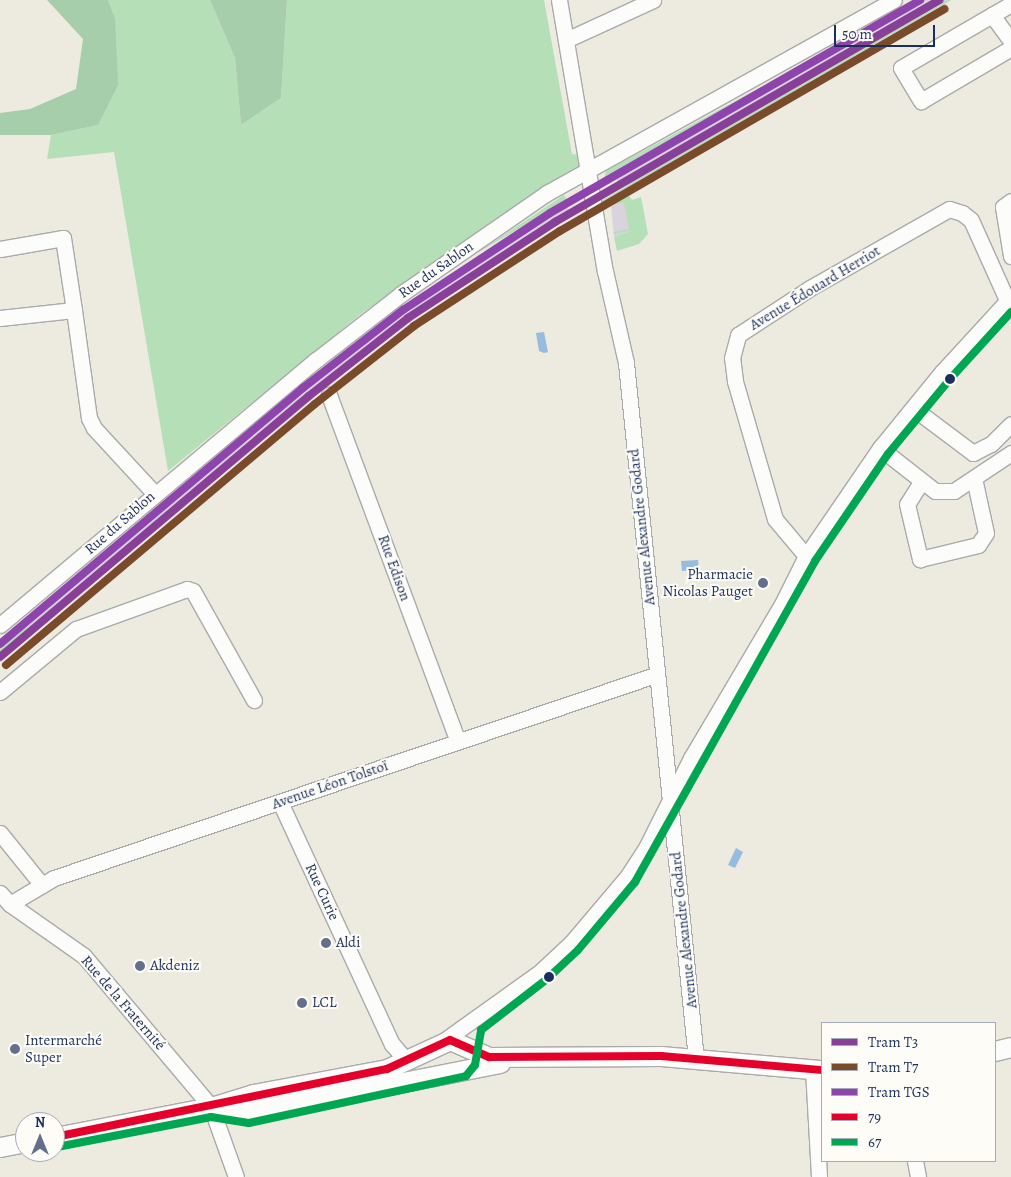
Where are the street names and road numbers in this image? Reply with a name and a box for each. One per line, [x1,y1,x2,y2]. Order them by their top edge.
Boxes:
street label: Rue du Sablon [395,238,477,302]
street label: Avenue Édouard Herriot [746,242,884,334]
street label: Avenue Alexandre Godard [625,448,659,606]
street label: Rue du Sablon [81,488,159,558]
street label: Rue Edison [374,532,414,604]
street label: Avenue Léon Tolstoï [270,757,390,813]
street label: Avenue Alexandre Godard [667,851,701,1009]
street label: Rue Curie [301,861,343,923]
street label: Rue de la Fraternité [77,952,169,1054]

